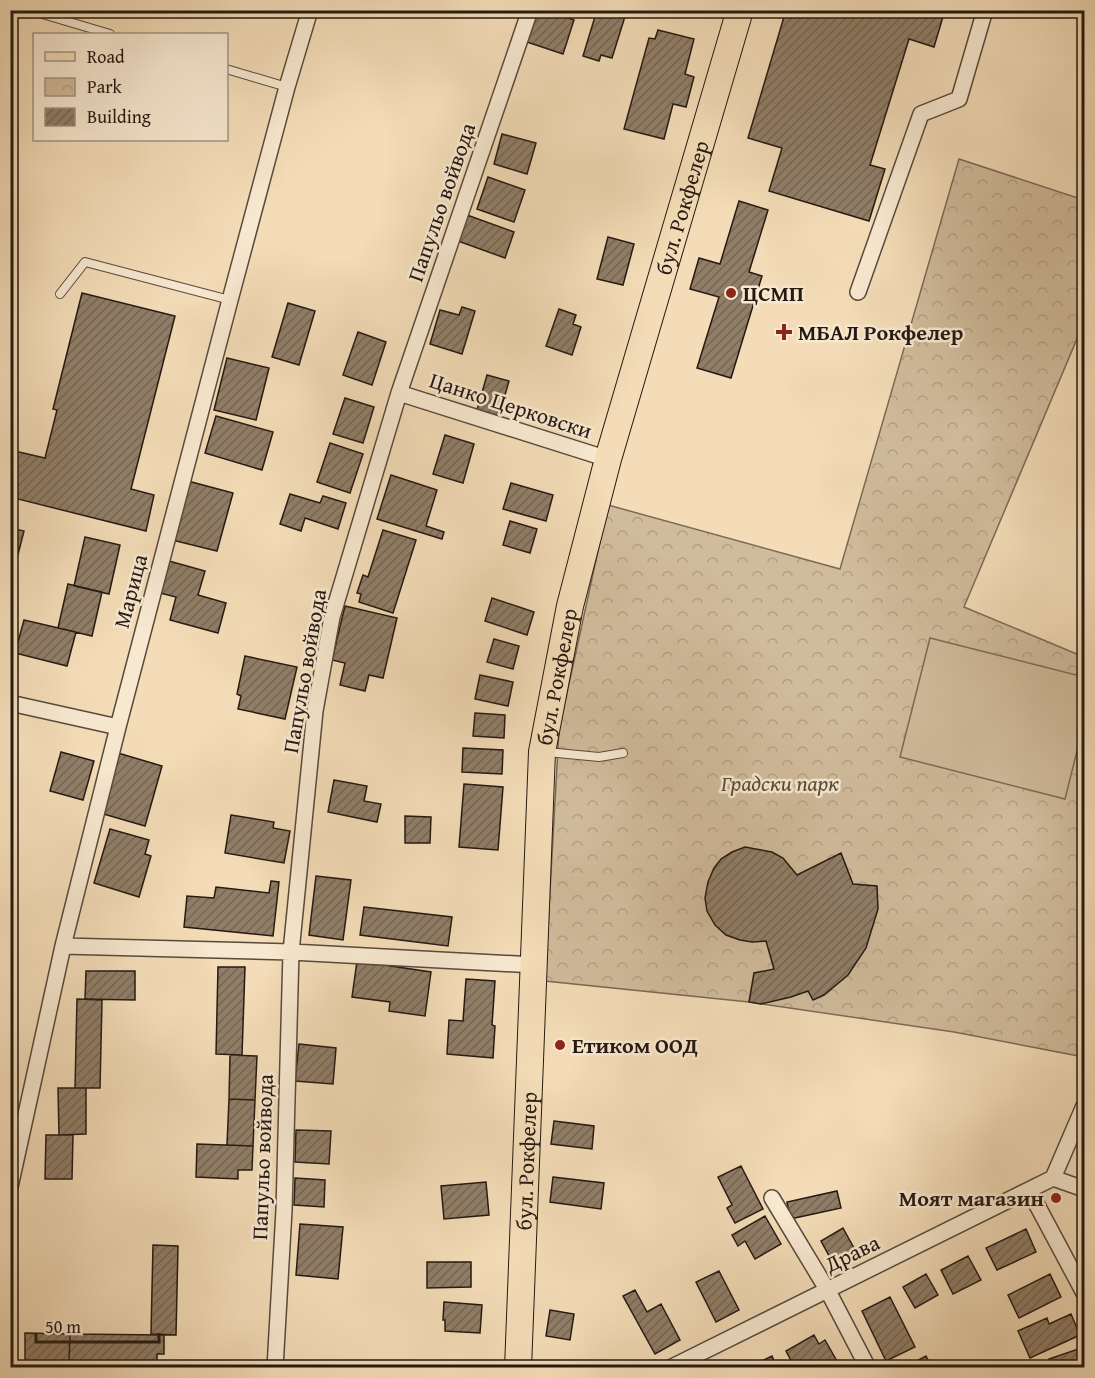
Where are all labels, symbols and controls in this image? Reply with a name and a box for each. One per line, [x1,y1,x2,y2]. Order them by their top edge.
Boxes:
legend [33,33,228,141]
text: Road [87,43,125,70]
text: Park [87,73,123,100]
text: Building [87,103,151,130]
street label: Папульо войвода [399,118,483,286]
street label: бул. Рокфелер [647,136,717,279]
place label: ЦСМП [743,277,804,309]
marker: ЦСМП [724,286,738,300]
place label: МБАЛ Рокфелер [798,316,963,348]
marker: МБАЛ Рокфелер [775,323,793,341]
street label: Цанко Церковски [426,364,596,446]
street label: Марица [105,550,155,632]
street label: Папульо войвода [274,586,334,756]
street label: бул. Рокфелер [528,606,585,748]
park label: Градски парк [720,767,839,799]
place label: Етиком ООД [572,1029,698,1061]
marker: Етиком ООД [553,1038,567,1052]
street label: Папульо войвода [243,1073,281,1241]
street label: бул. Рокфелер [507,1091,545,1231]
place label: Моят магазин [899,1182,1044,1214]
marker: Моят магазин [1049,1191,1063,1205]
street label: Драва [818,1226,885,1280]
scale bar [36,1306,159,1344]
text: 50 m [45,1313,81,1340]

